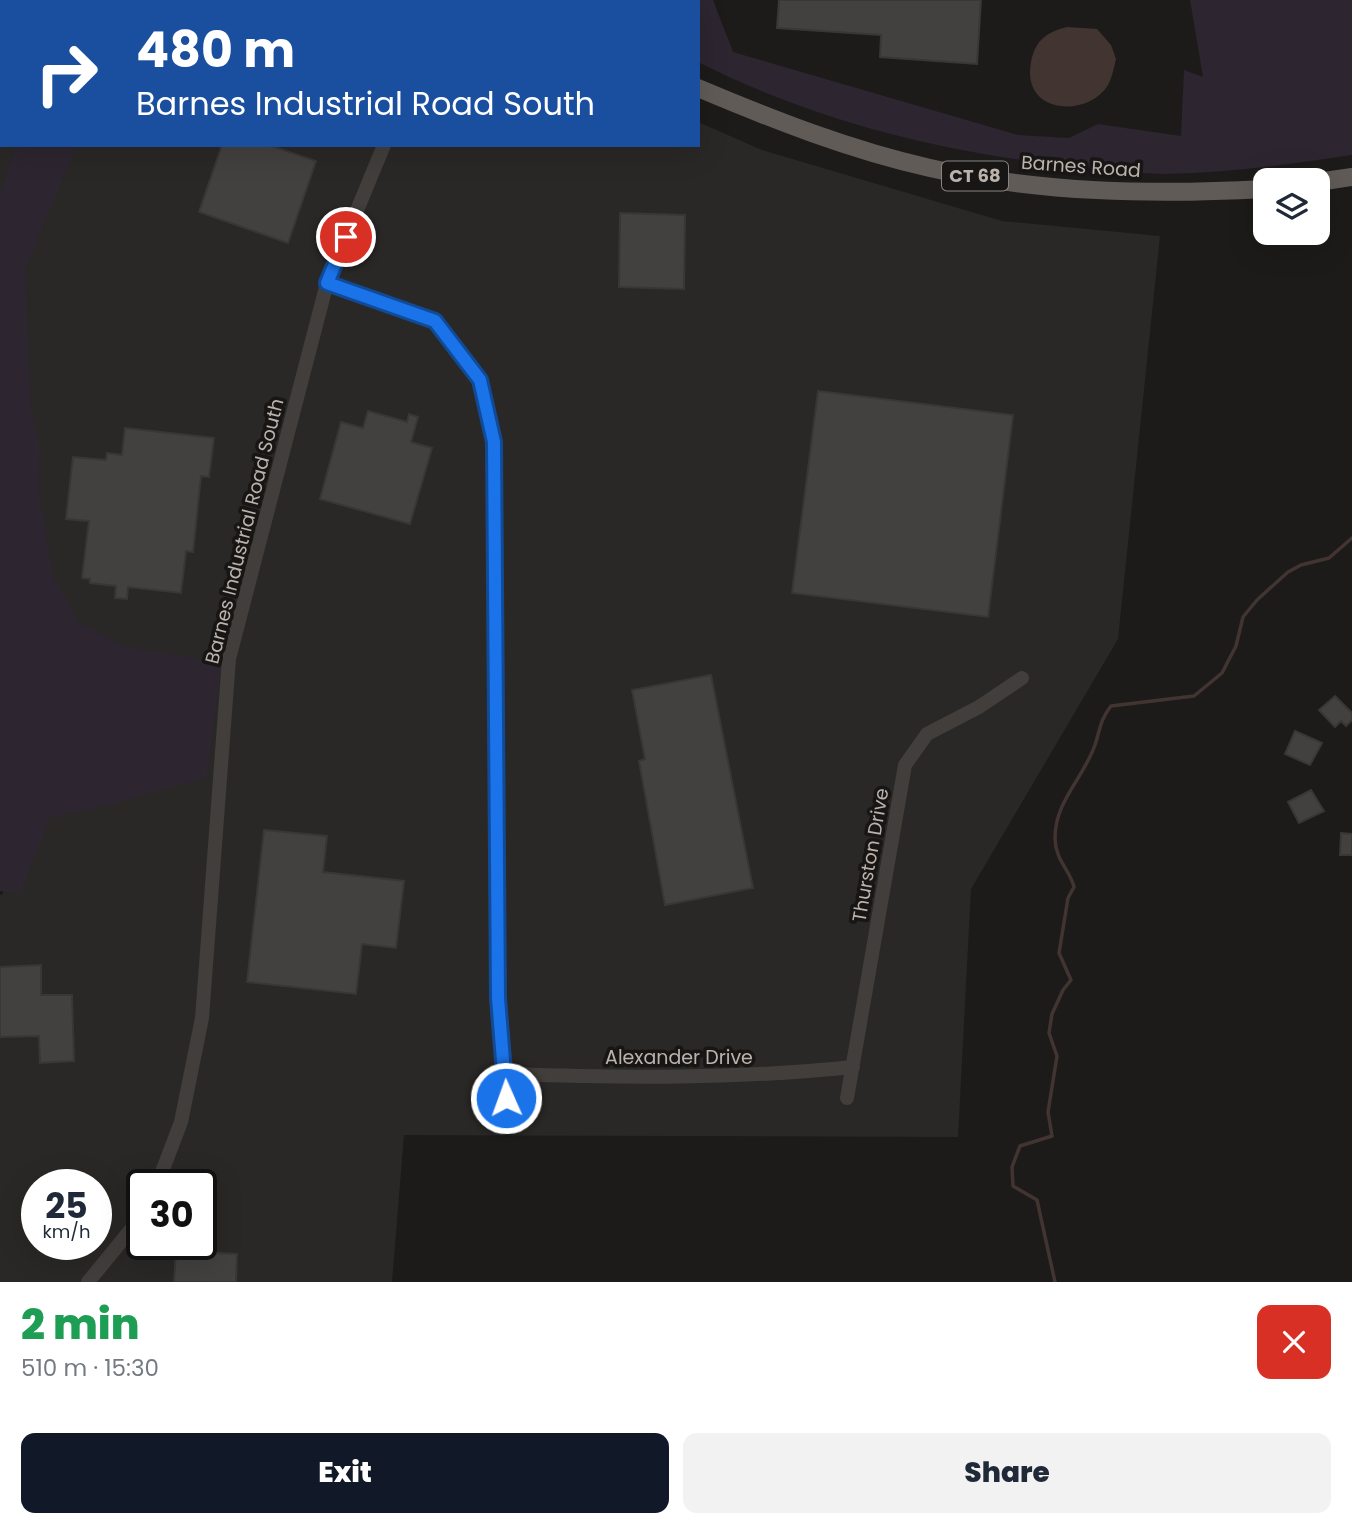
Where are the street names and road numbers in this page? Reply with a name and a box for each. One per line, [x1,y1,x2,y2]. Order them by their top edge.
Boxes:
street label: Barnes Road [1020,149,1142,184]
road number: CT 68 [942,162,1008,190]
street label: Barnes Industrial Road South [198,396,291,667]
street label: Thurston Drive [845,786,896,924]
street label: Alexander Drive [605,1044,753,1071]

